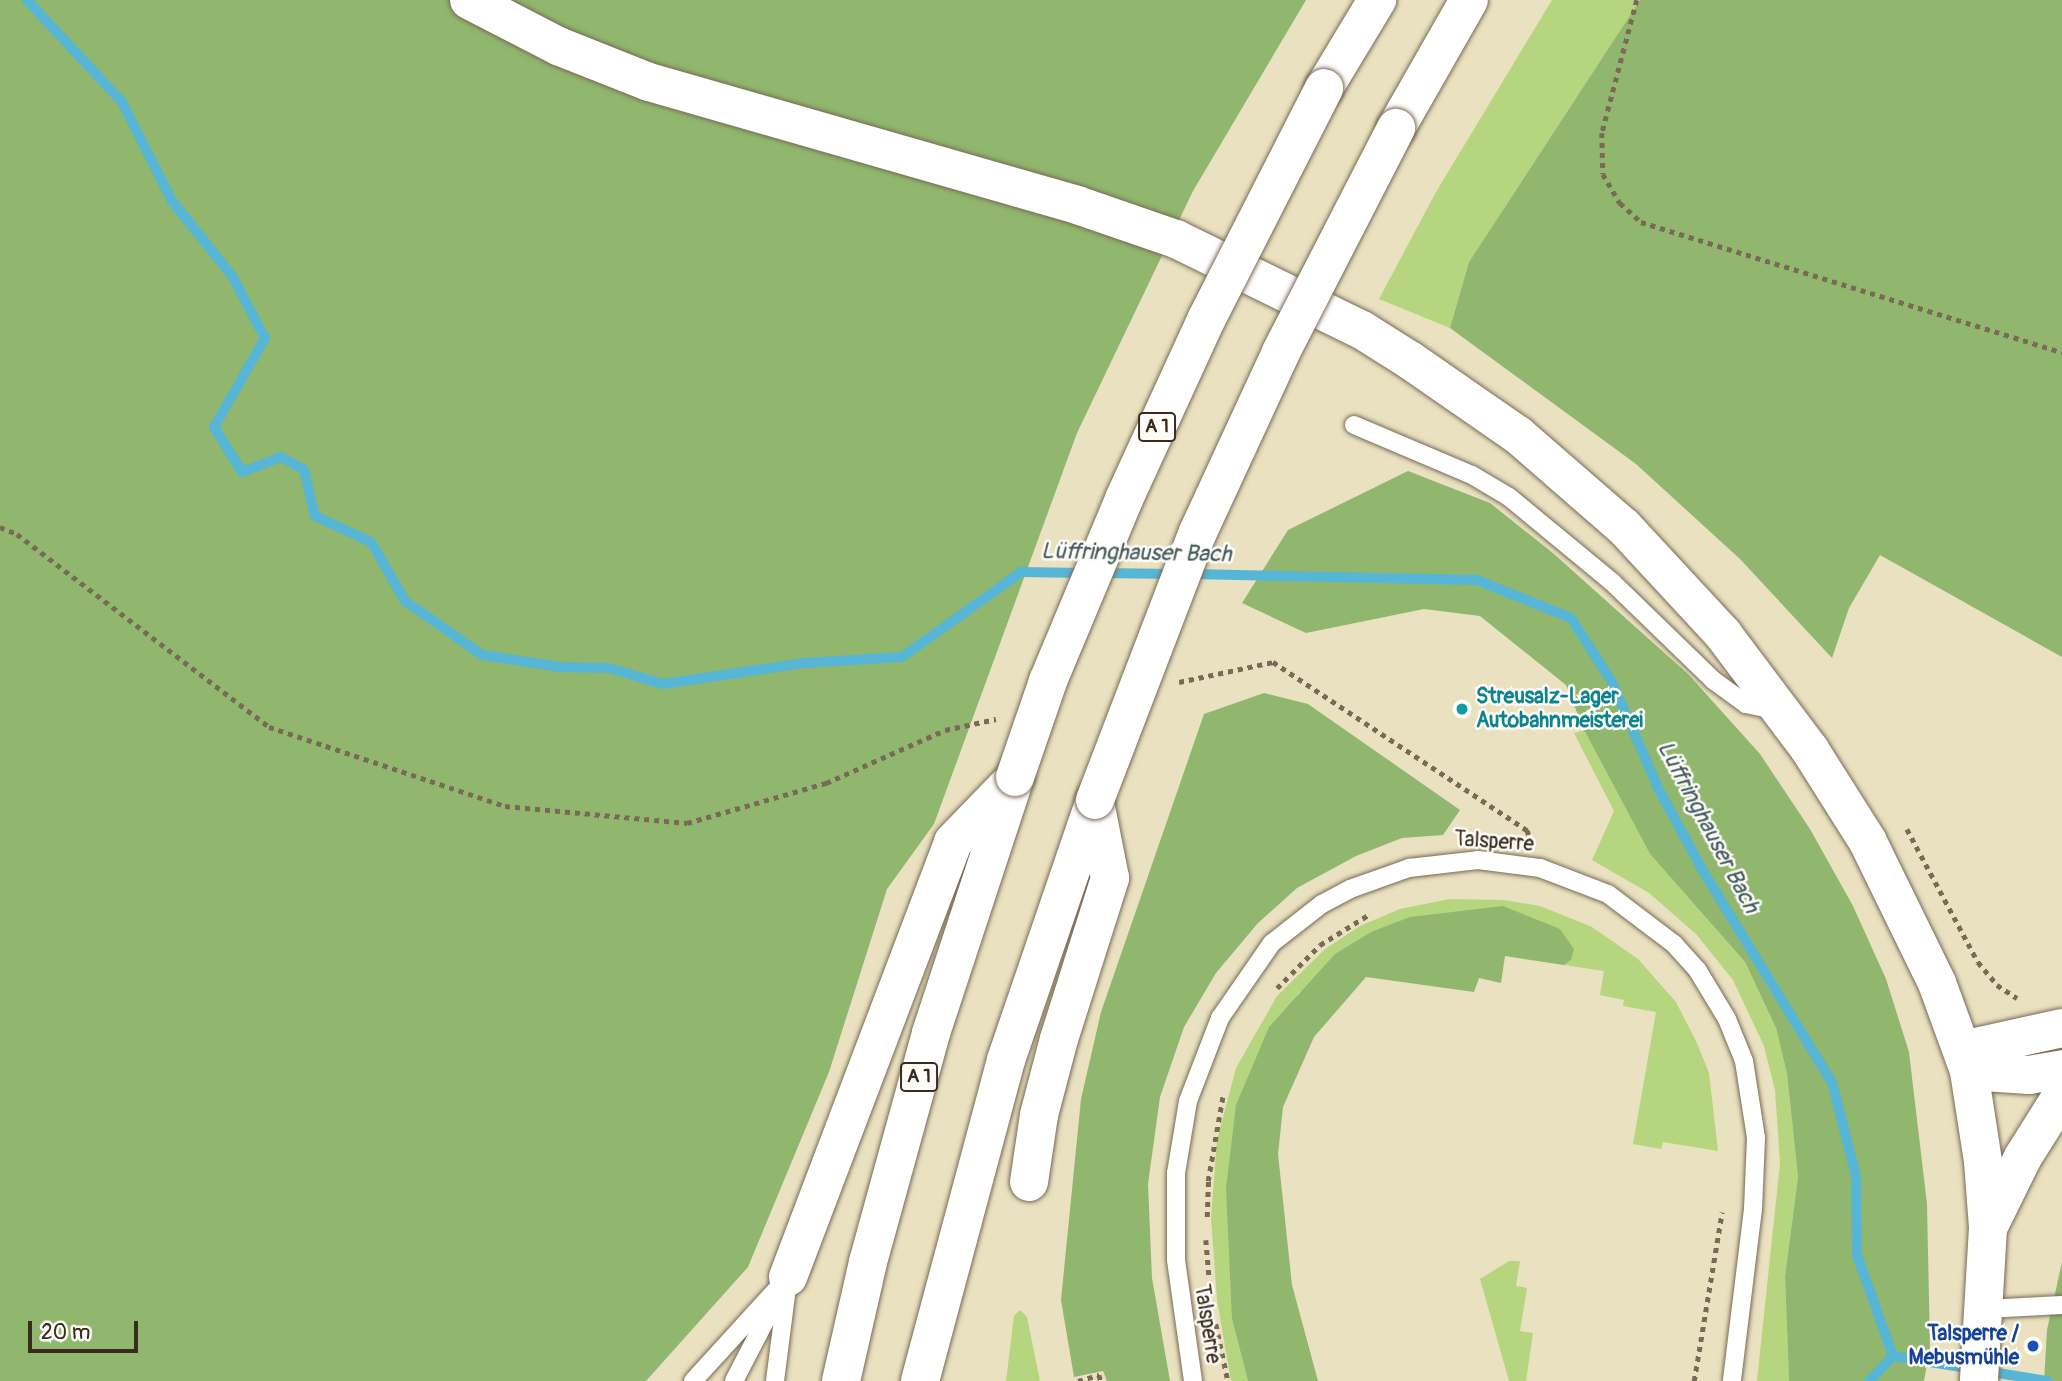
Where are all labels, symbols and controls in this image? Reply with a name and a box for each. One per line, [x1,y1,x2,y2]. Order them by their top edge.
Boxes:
road number: A 1 [1138,412,1176,442]
water label: Lüffringhauser Bach [1041,538,1231,568]
place label: Streusalz-Lager Autobahnmeisterei [1476,684,1643,734]
marker: Streusalz-Lager Autobahnmeisterei [1454,701,1470,717]
water label: Lüffringhauser Bach [1651,736,1765,918]
street label: Talsperre [1453,827,1535,857]
road number: A 1 [900,1062,938,1092]
street label: Talsperre [1188,1283,1226,1365]
scale bar [32,1308,142,1352]
text: 20 m [41,1319,90,1346]
place label: Talsperre / Mebusmühle [1909,1321,2019,1371]
marker: Talsperre / Mebusmühle [2025,1338,2041,1354]

